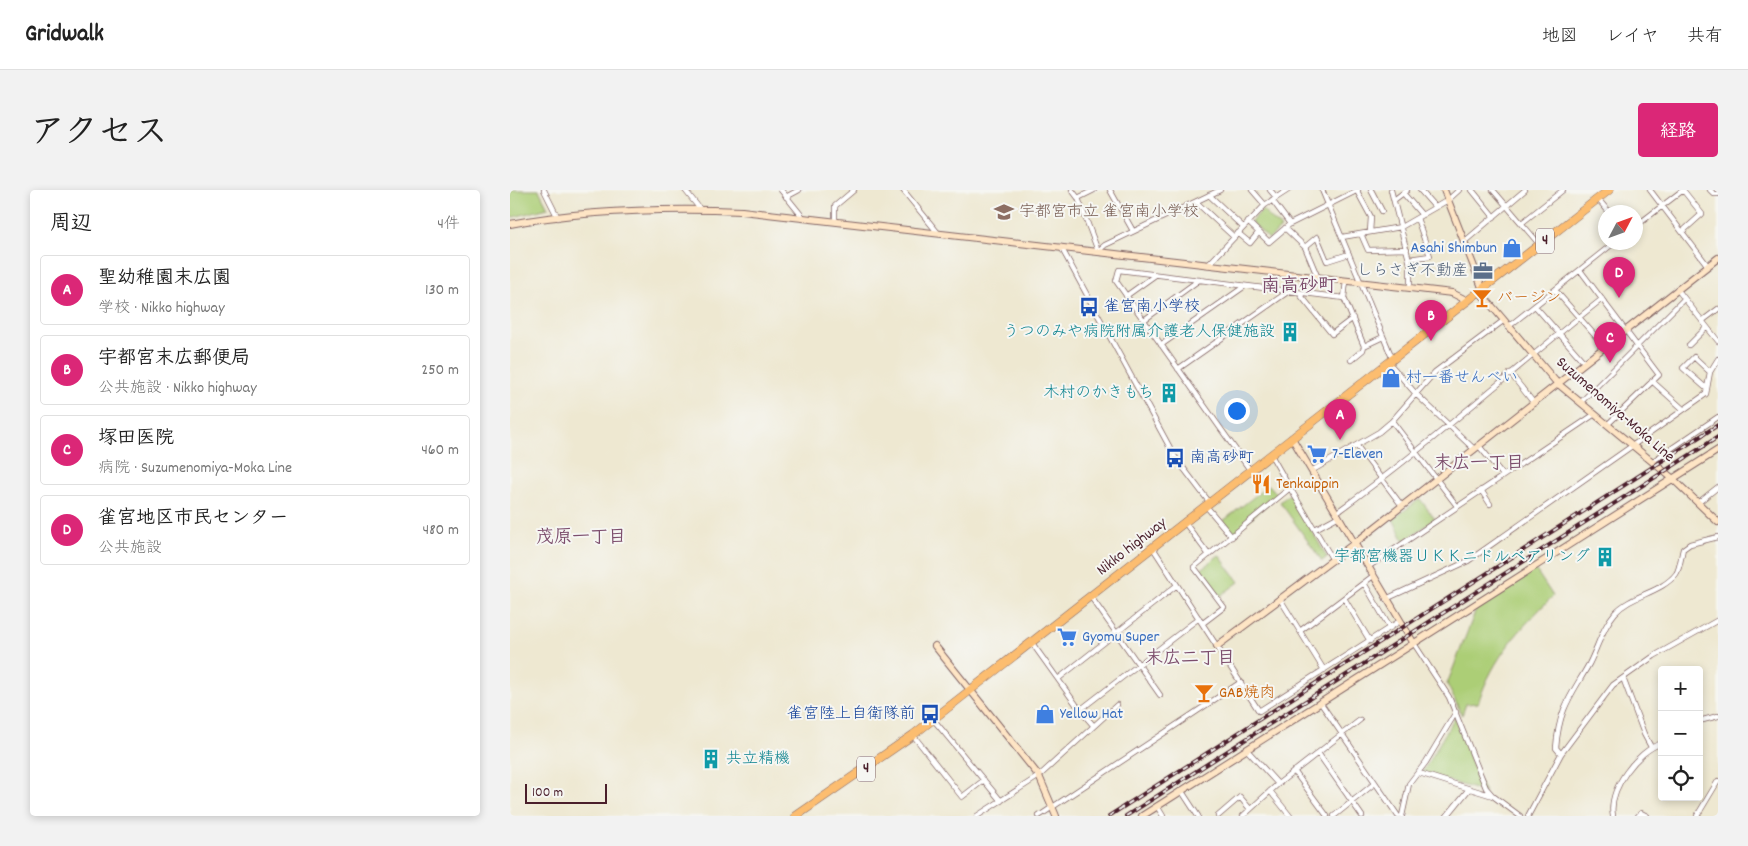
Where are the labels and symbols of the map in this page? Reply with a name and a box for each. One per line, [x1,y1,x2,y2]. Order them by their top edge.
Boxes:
school or university icon: 宇都宮市立 雀宮南小学校 [993,201,1015,223]
place label: 宇都宮市立 雀宮南小学校 [1019,201,1199,224]
north arrow [1598,205,1643,250]
road number: 4 [1536,228,1554,254]
place label: Asahi Shimbun [1411,237,1497,260]
shop icon: Asahi Shimbun [1501,237,1523,259]
pin: D [1603,257,1635,298]
place label: しらさぎ不動産 [1357,260,1468,283]
office icon: しらさぎ不動産 [1472,260,1494,282]
district label: 南高砂町 [1261,274,1337,301]
bar icon: バージン [1471,287,1493,309]
place label: バージン [1497,287,1561,310]
bus stop icon: 雀宮南小学校 [1078,296,1100,318]
place label: 雀宮南小学校 [1104,296,1200,319]
pin: B [1415,300,1447,341]
place label: うつのみや病院附属介護老人保健施設 [1003,321,1275,344]
building icon: うつのみや病院附属介護老人保健施設 [1279,321,1301,343]
pin: C [1594,322,1626,363]
street label: Suzumenomiya-Moka Line [1550,352,1680,468]
shop icon: 村一番せんべい [1380,367,1402,389]
place label: 村一番せんべい [1406,367,1518,390]
place label: 木村のかきもち [1043,382,1154,405]
building icon: 木村のかきもち [1158,382,1180,404]
your location [1224,398,1250,424]
pin: A [1324,399,1356,440]
supermarket icon: 7-Eleven [1306,443,1328,465]
place label: 7-Eleven [1332,443,1383,466]
bus stop icon: 南高砂町 [1164,447,1186,469]
place label: 南高砂町 [1190,447,1254,470]
district label: 末広一丁目 [1434,452,1524,477]
restaurant icon: Tenkaippin [1250,473,1272,495]
place label: Tenkaippin [1276,473,1339,496]
street label: Nikko highway [1092,512,1172,582]
district label: 茂原一丁目 [536,526,626,551]
place label: 宇都宮機器ＵＫＫニドルベアリング [1334,546,1590,569]
building icon: 宇都宮機器ＵＫＫニドルベアリング [1594,546,1616,568]
supermarket icon: Gyomu Super [1056,626,1078,648]
place label: Gyomu Super [1082,626,1160,649]
district label: 末広二丁目 [1145,647,1235,672]
bar icon: GAB焼肉 [1193,682,1215,704]
place label: GAB焼肉 [1219,682,1275,705]
place label: 雀宮陸上自衛隊前 [787,703,915,726]
bus stop icon: 雀宮陸上自衛隊前 [919,703,941,725]
shop icon: Yellow Hat [1034,703,1056,725]
place label: Yellow Hat [1060,703,1123,726]
building icon: 共立精機 [700,748,722,770]
place label: 共立精機 [726,748,790,771]
road number: 4 [857,756,875,782]
scale bar [525,781,608,804]

